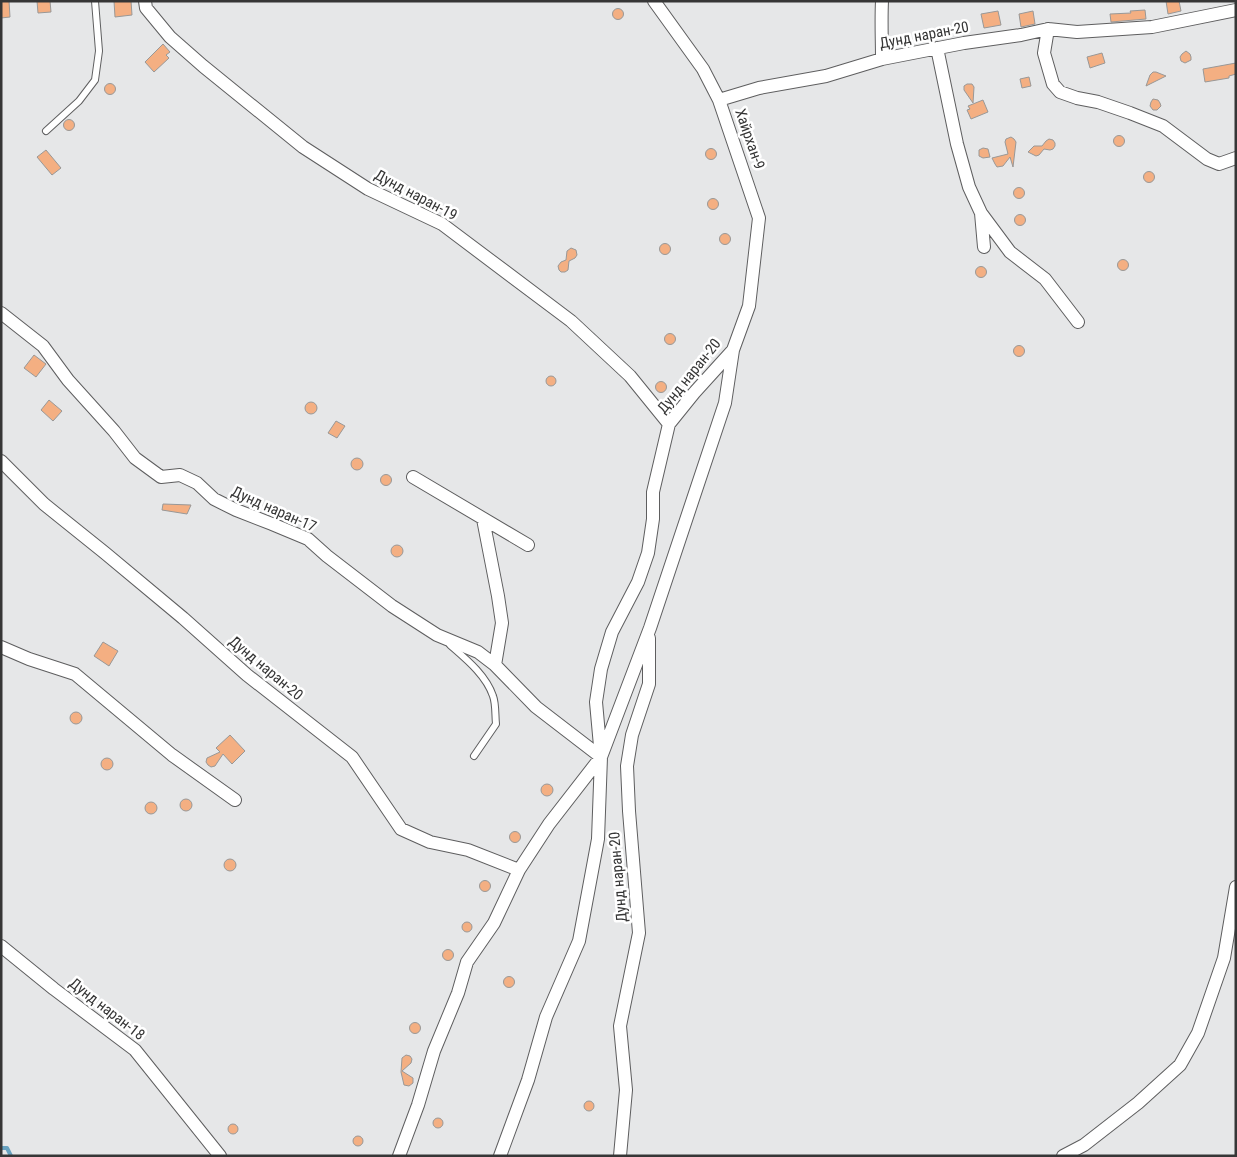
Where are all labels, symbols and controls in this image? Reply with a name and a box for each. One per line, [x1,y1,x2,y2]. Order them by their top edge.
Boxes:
street label: Дунд наран-20 [878,17,970,53]
street label: Хайрхан-9 [731,106,769,172]
street label: Дунд наран-19 [372,166,460,224]
street label: Дунд наран-20 [653,335,725,417]
street label: Дунд наран-17 [229,482,319,536]
street label: Дунд наран-20 [225,632,307,704]
street label: Дунд наран-20 [605,831,631,923]
street label: Дунд наран-18 [66,974,148,1044]

